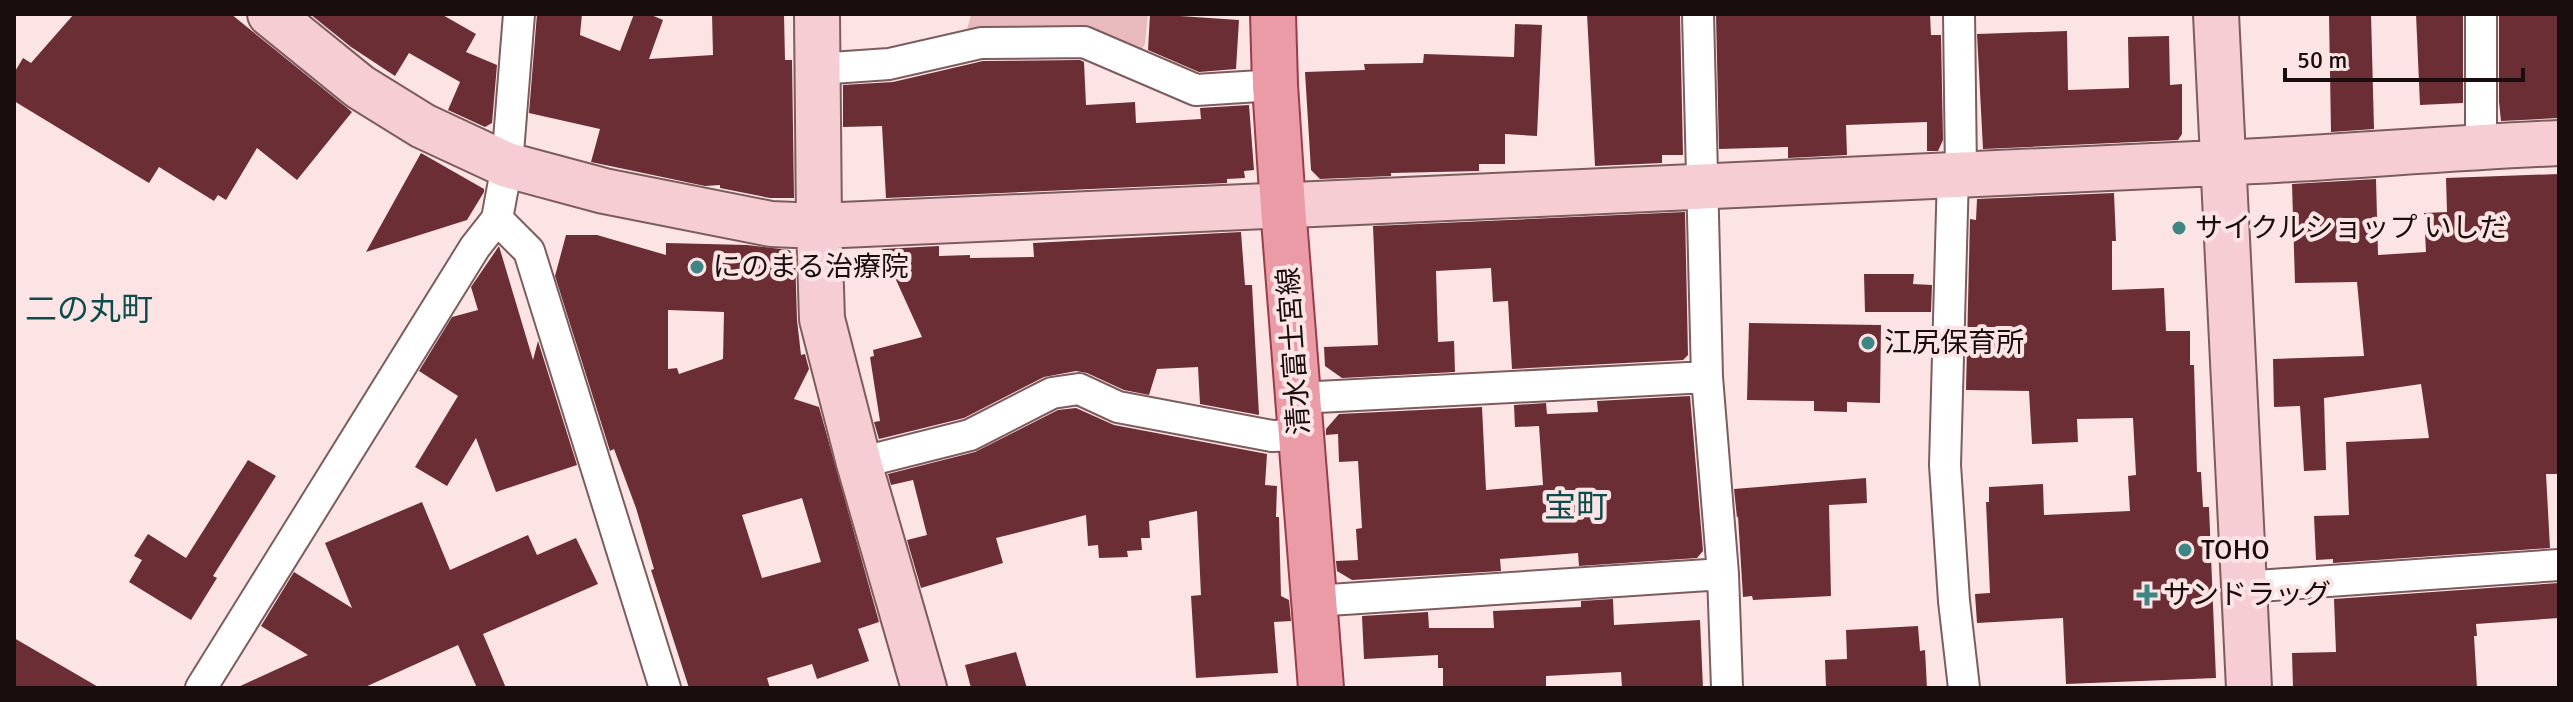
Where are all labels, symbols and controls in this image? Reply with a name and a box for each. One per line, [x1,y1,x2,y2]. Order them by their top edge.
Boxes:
scale bar [2285,32,2523,82]
text: 50 m [2297,45,2347,75]
place label: サイクルショップ いしだ [2195,211,2508,245]
marker: サイクルショップ いしだ [2170,219,2188,237]
place label: にのまる治療院 [713,250,909,284]
marker: にのまる治療院 [688,258,706,276]
street label: 清水富士宮線 [1271,266,1317,436]
district label: 二の丸町 [25,290,153,329]
place label: 江尻保育所 [1884,326,2024,360]
marker: 江尻保育所 [1859,334,1877,352]
district label: 宝町 [1544,487,1608,526]
place label: TOHO [2201,533,2270,567]
marker: TOHO [2176,541,2194,559]
place label: サンドラッグ [2163,578,2331,612]
marker: サンドラッグ [2138,586,2156,604]

